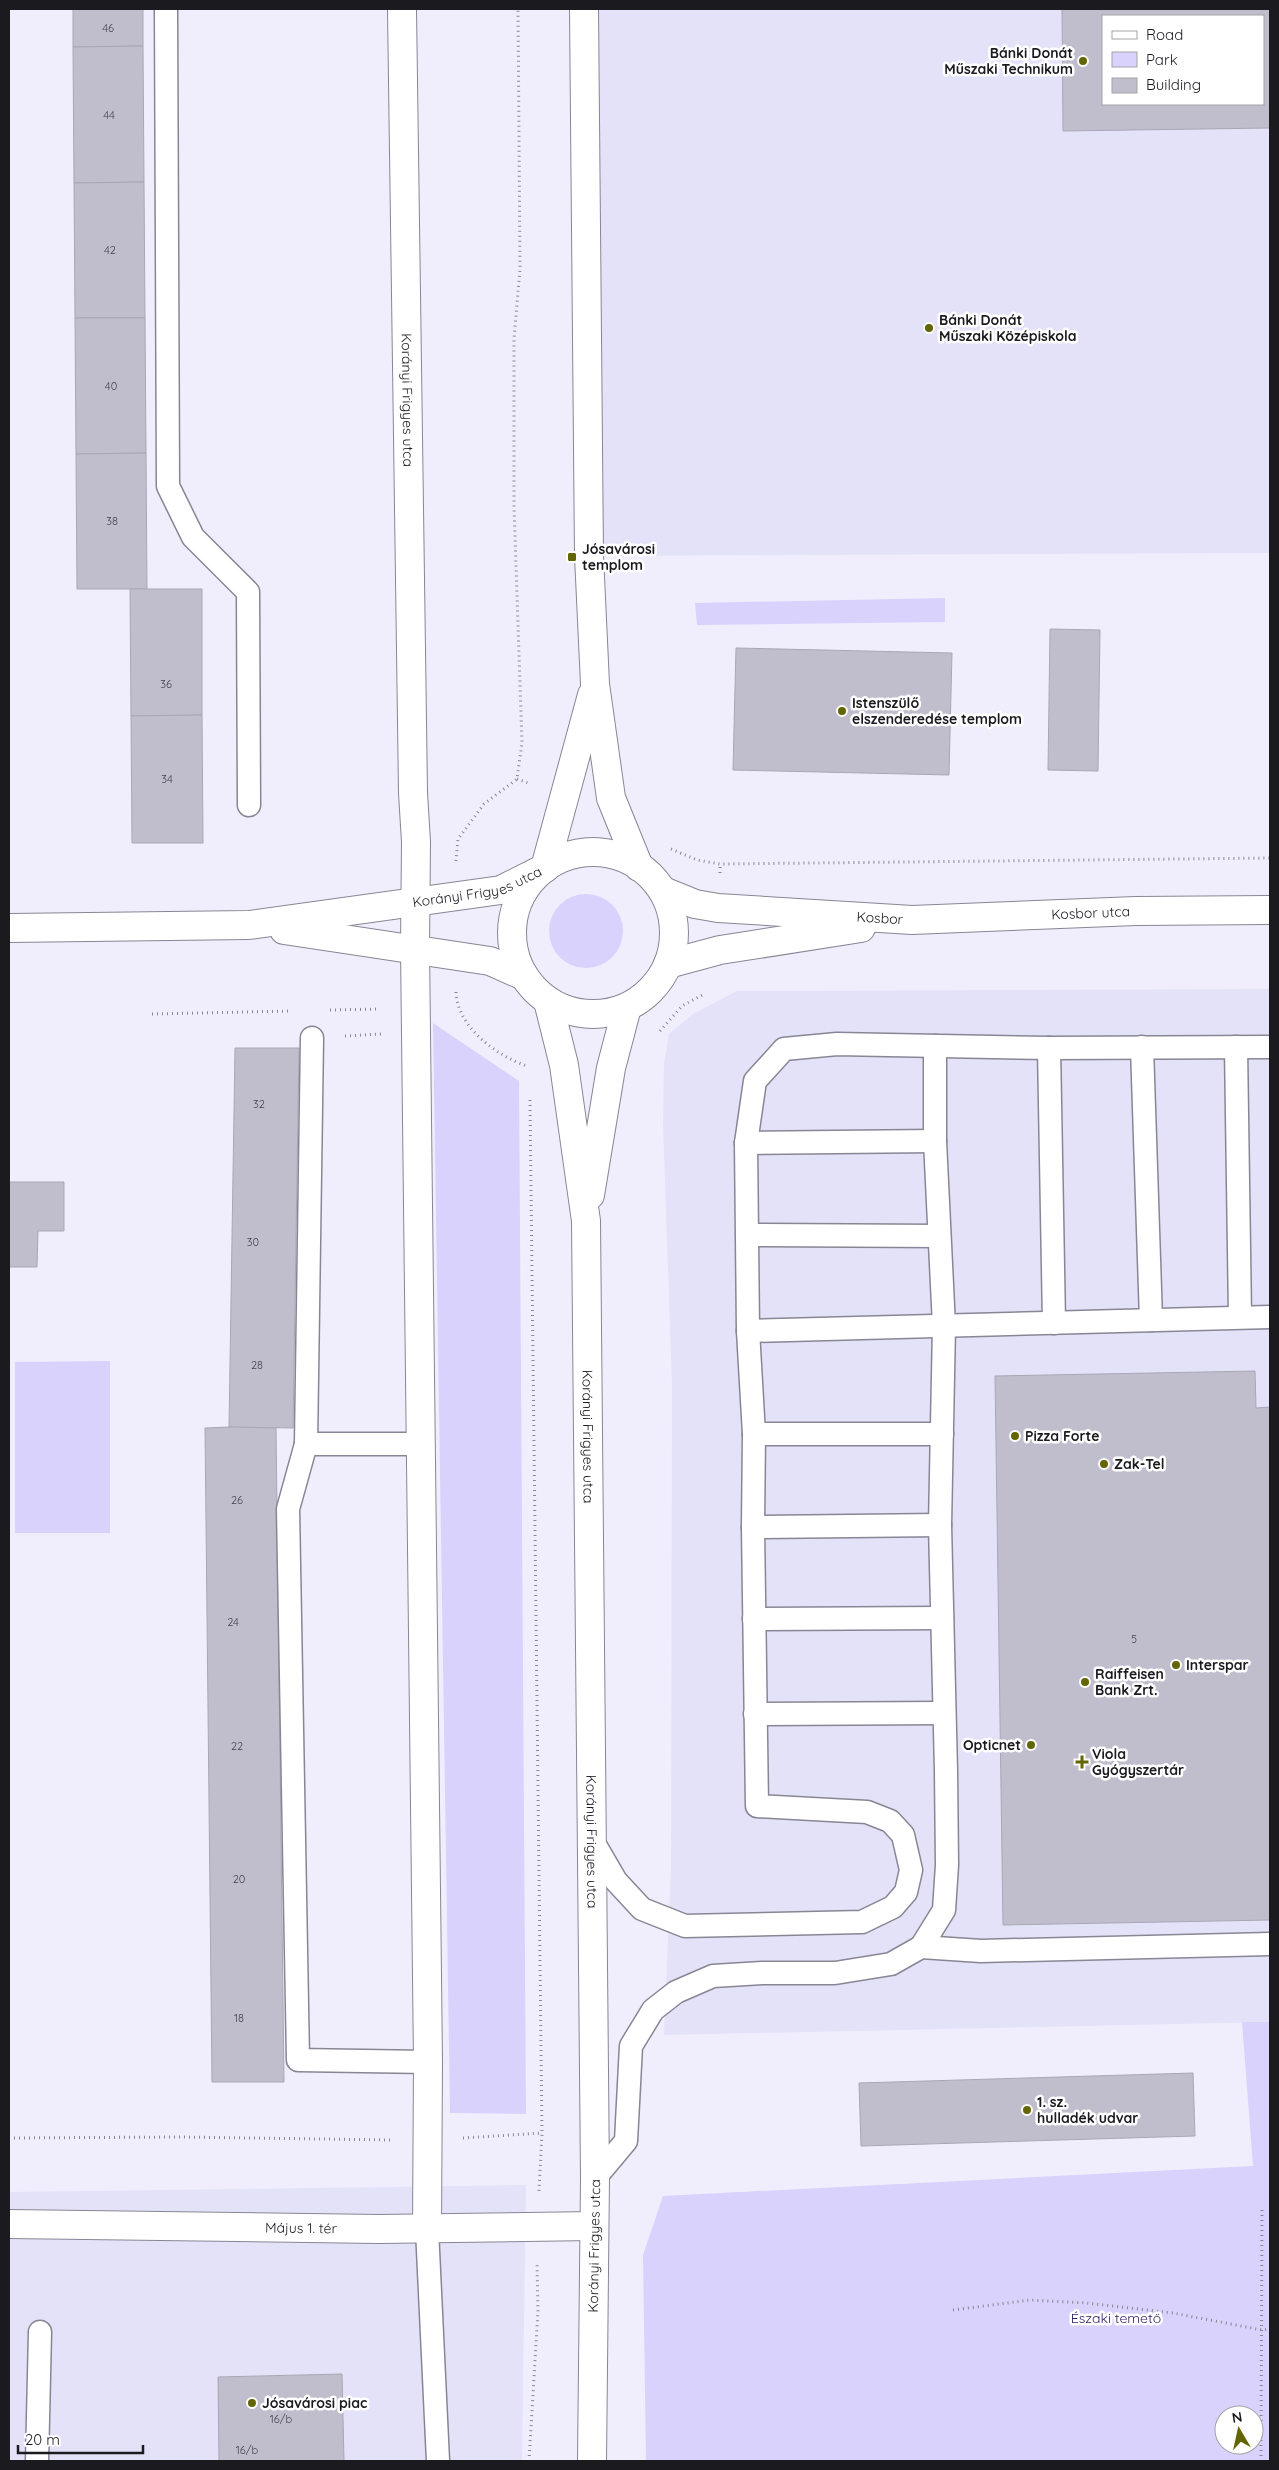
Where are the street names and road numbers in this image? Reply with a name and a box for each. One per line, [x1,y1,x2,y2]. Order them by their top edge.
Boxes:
street label: Korányi Frigyes utca [398,333,417,467]
street label: Korányi Frigyes utca [411,862,545,911]
street label: Kosbor utca [1051,902,1130,923]
street label: Kosbor [856,908,904,928]
street label: Korányi Frigyes utca [578,1370,598,1503]
street label: Korányi Frigyes utca [582,1775,601,1908]
street label: Korányi Frigyes utca [584,2179,604,2313]
street label: Május 1. tér [265,2218,338,2237]

